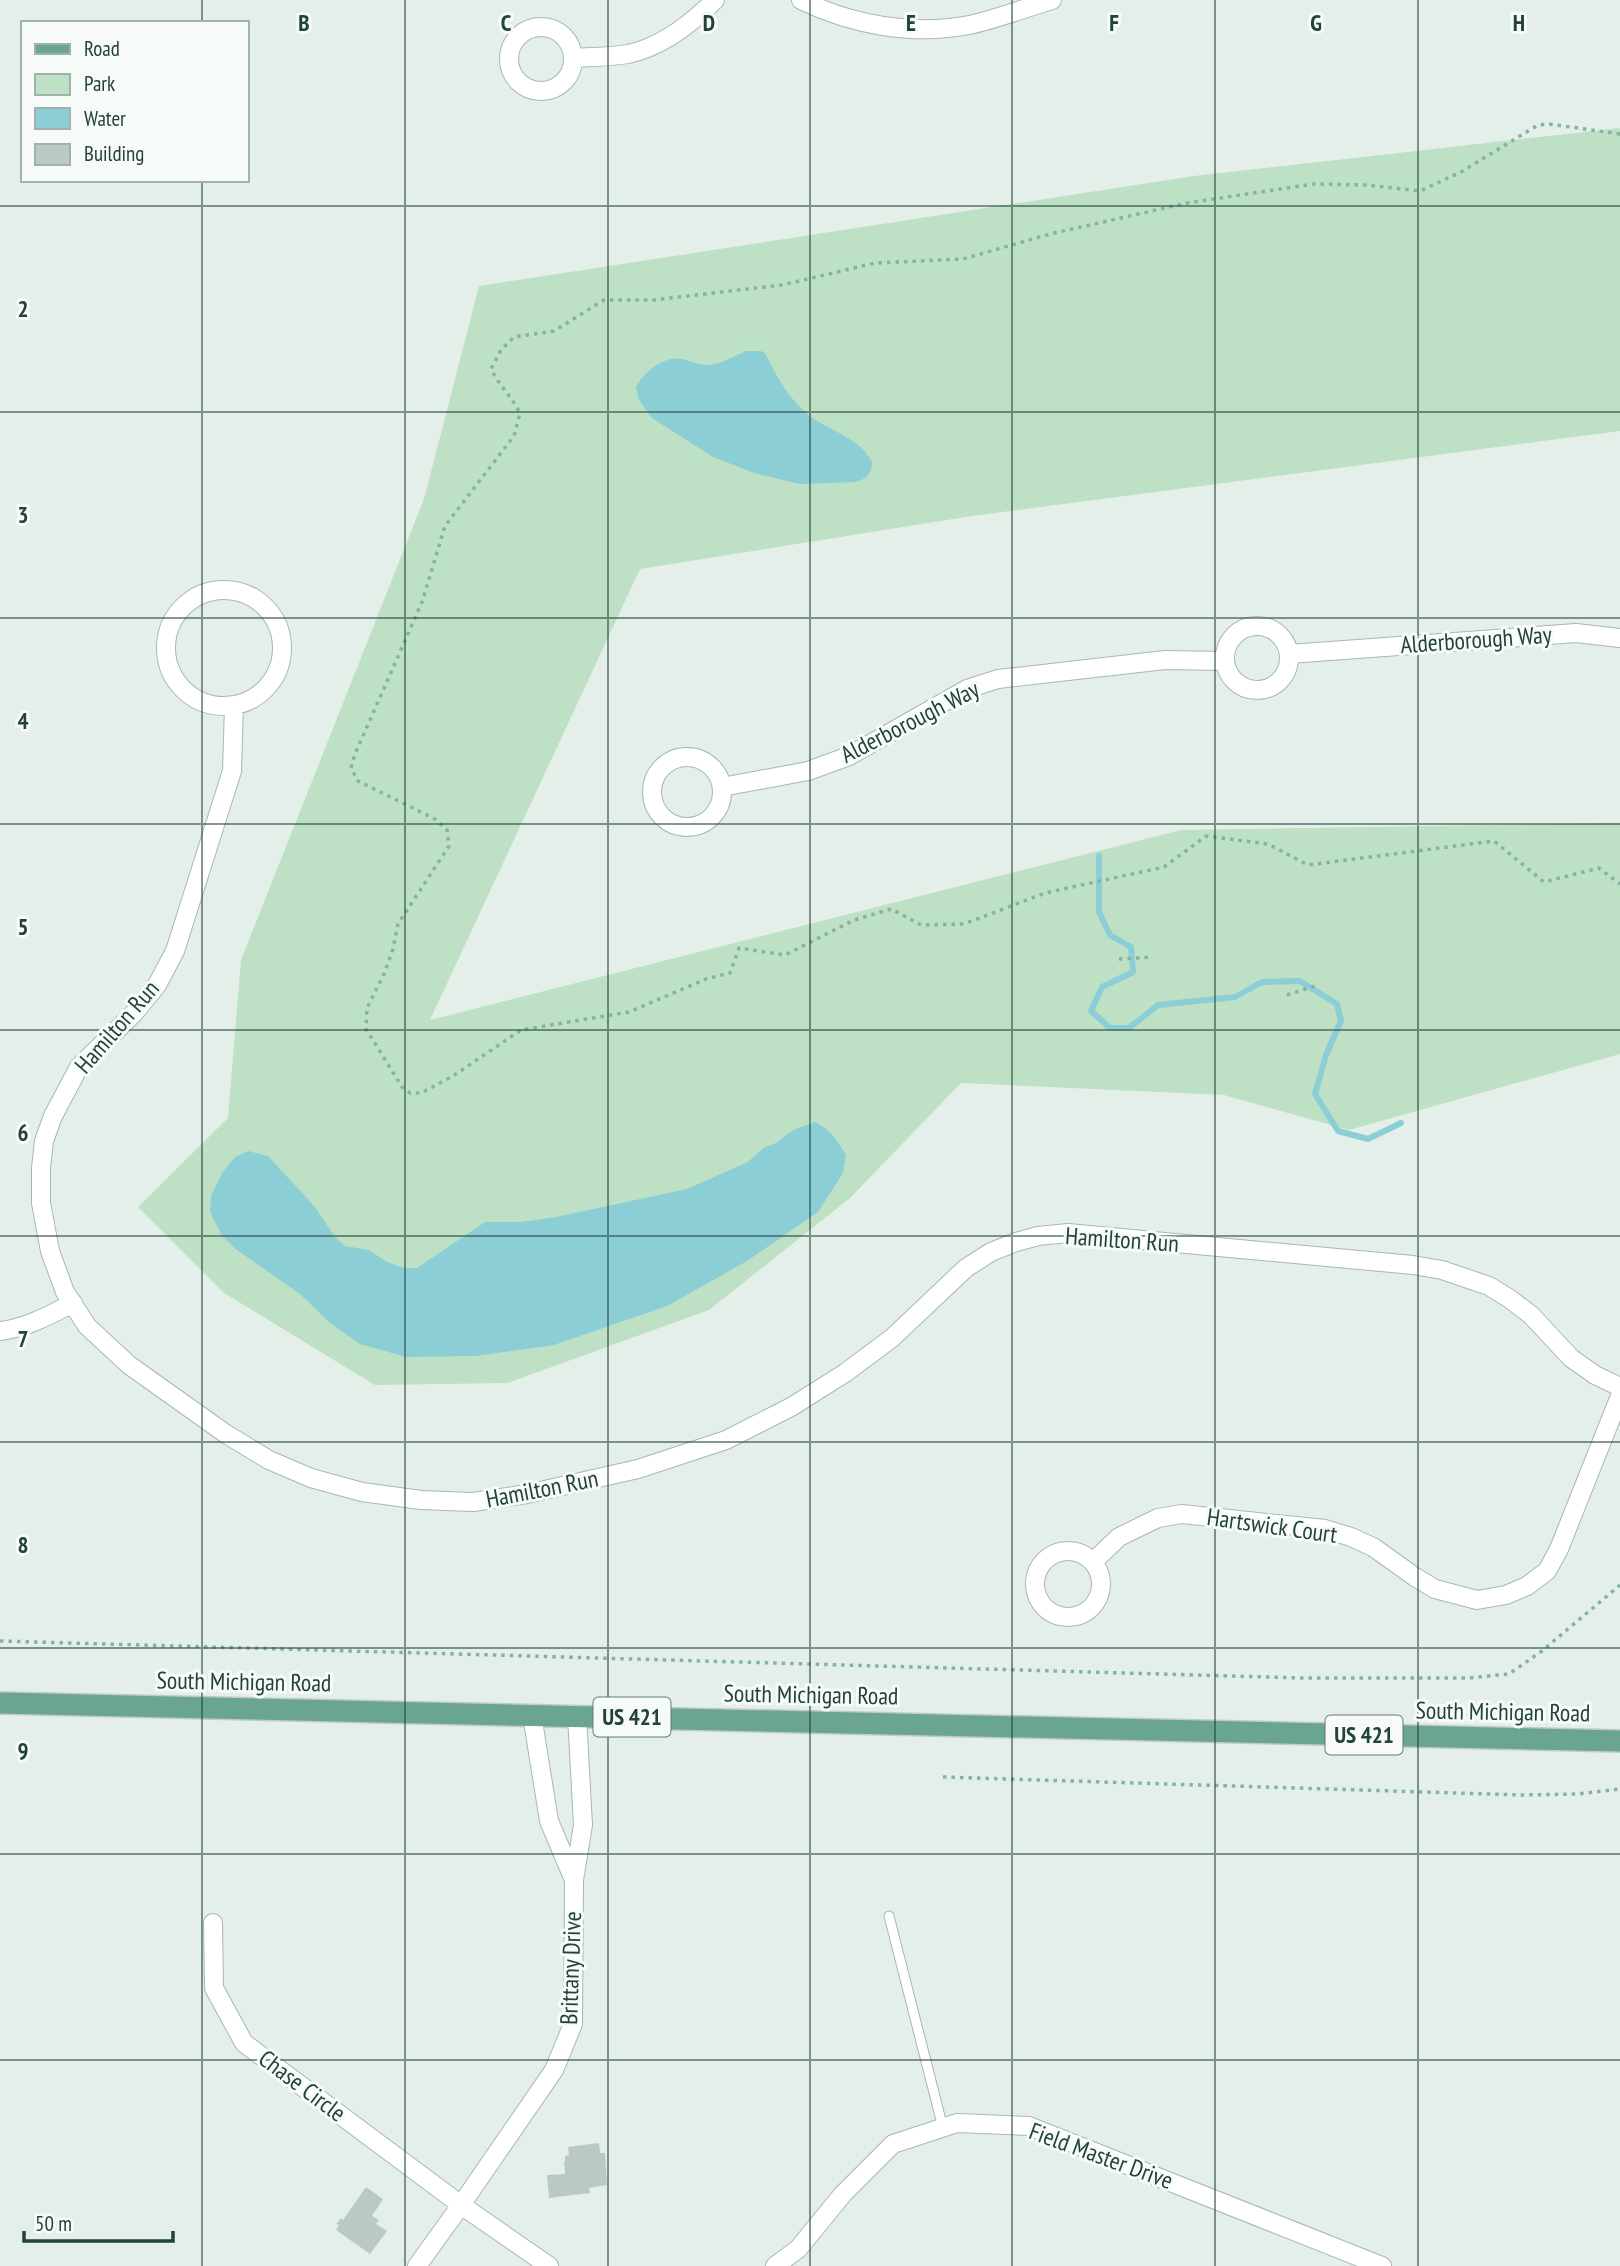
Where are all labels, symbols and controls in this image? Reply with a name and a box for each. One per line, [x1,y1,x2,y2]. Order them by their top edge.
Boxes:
text: B [298,8,310,37]
text: C [501,8,512,37]
text: D [703,8,715,37]
text: E [906,8,916,37]
text: F [1109,8,1119,37]
text: G [1310,8,1322,37]
text: H [1513,8,1525,37]
legend [21,21,248,182]
text: Road [84,35,120,62]
text: Park [84,70,115,97]
text: Water [84,105,126,132]
text: Building [84,140,144,167]
text: 2 [18,294,29,323]
text: 3 [18,500,29,529]
street label: Alderborough Way [1399,619,1553,660]
street label: Alderborough Way [835,673,984,770]
text: 4 [18,706,29,735]
text: 5 [18,912,29,941]
street label: Hamilton Run [68,974,166,1080]
text: 6 [18,1118,29,1147]
street label: Hamilton Run [1064,1220,1180,1259]
text: 7 [18,1324,29,1353]
street label: Hamilton Run [483,1462,601,1515]
street label: Hartswick Court [1205,1501,1339,1550]
text: 8 [18,1530,29,1559]
street label: South Michigan Road [156,1664,332,1699]
street label: South Michigan Road [723,1677,899,1712]
street label: South Michigan Road [1415,1694,1591,1729]
road number: US 421 [594,1698,670,1736]
road number: US 421 [1326,1716,1402,1754]
text: 9 [18,1736,29,1765]
street label: Brittany Drive [553,1911,588,2025]
street label: Chase Circle [253,2043,352,2128]
street label: Field Master Drive [1025,2115,1177,2196]
scale bar [24,2200,173,2244]
text: 50 m [35,2210,72,2237]

